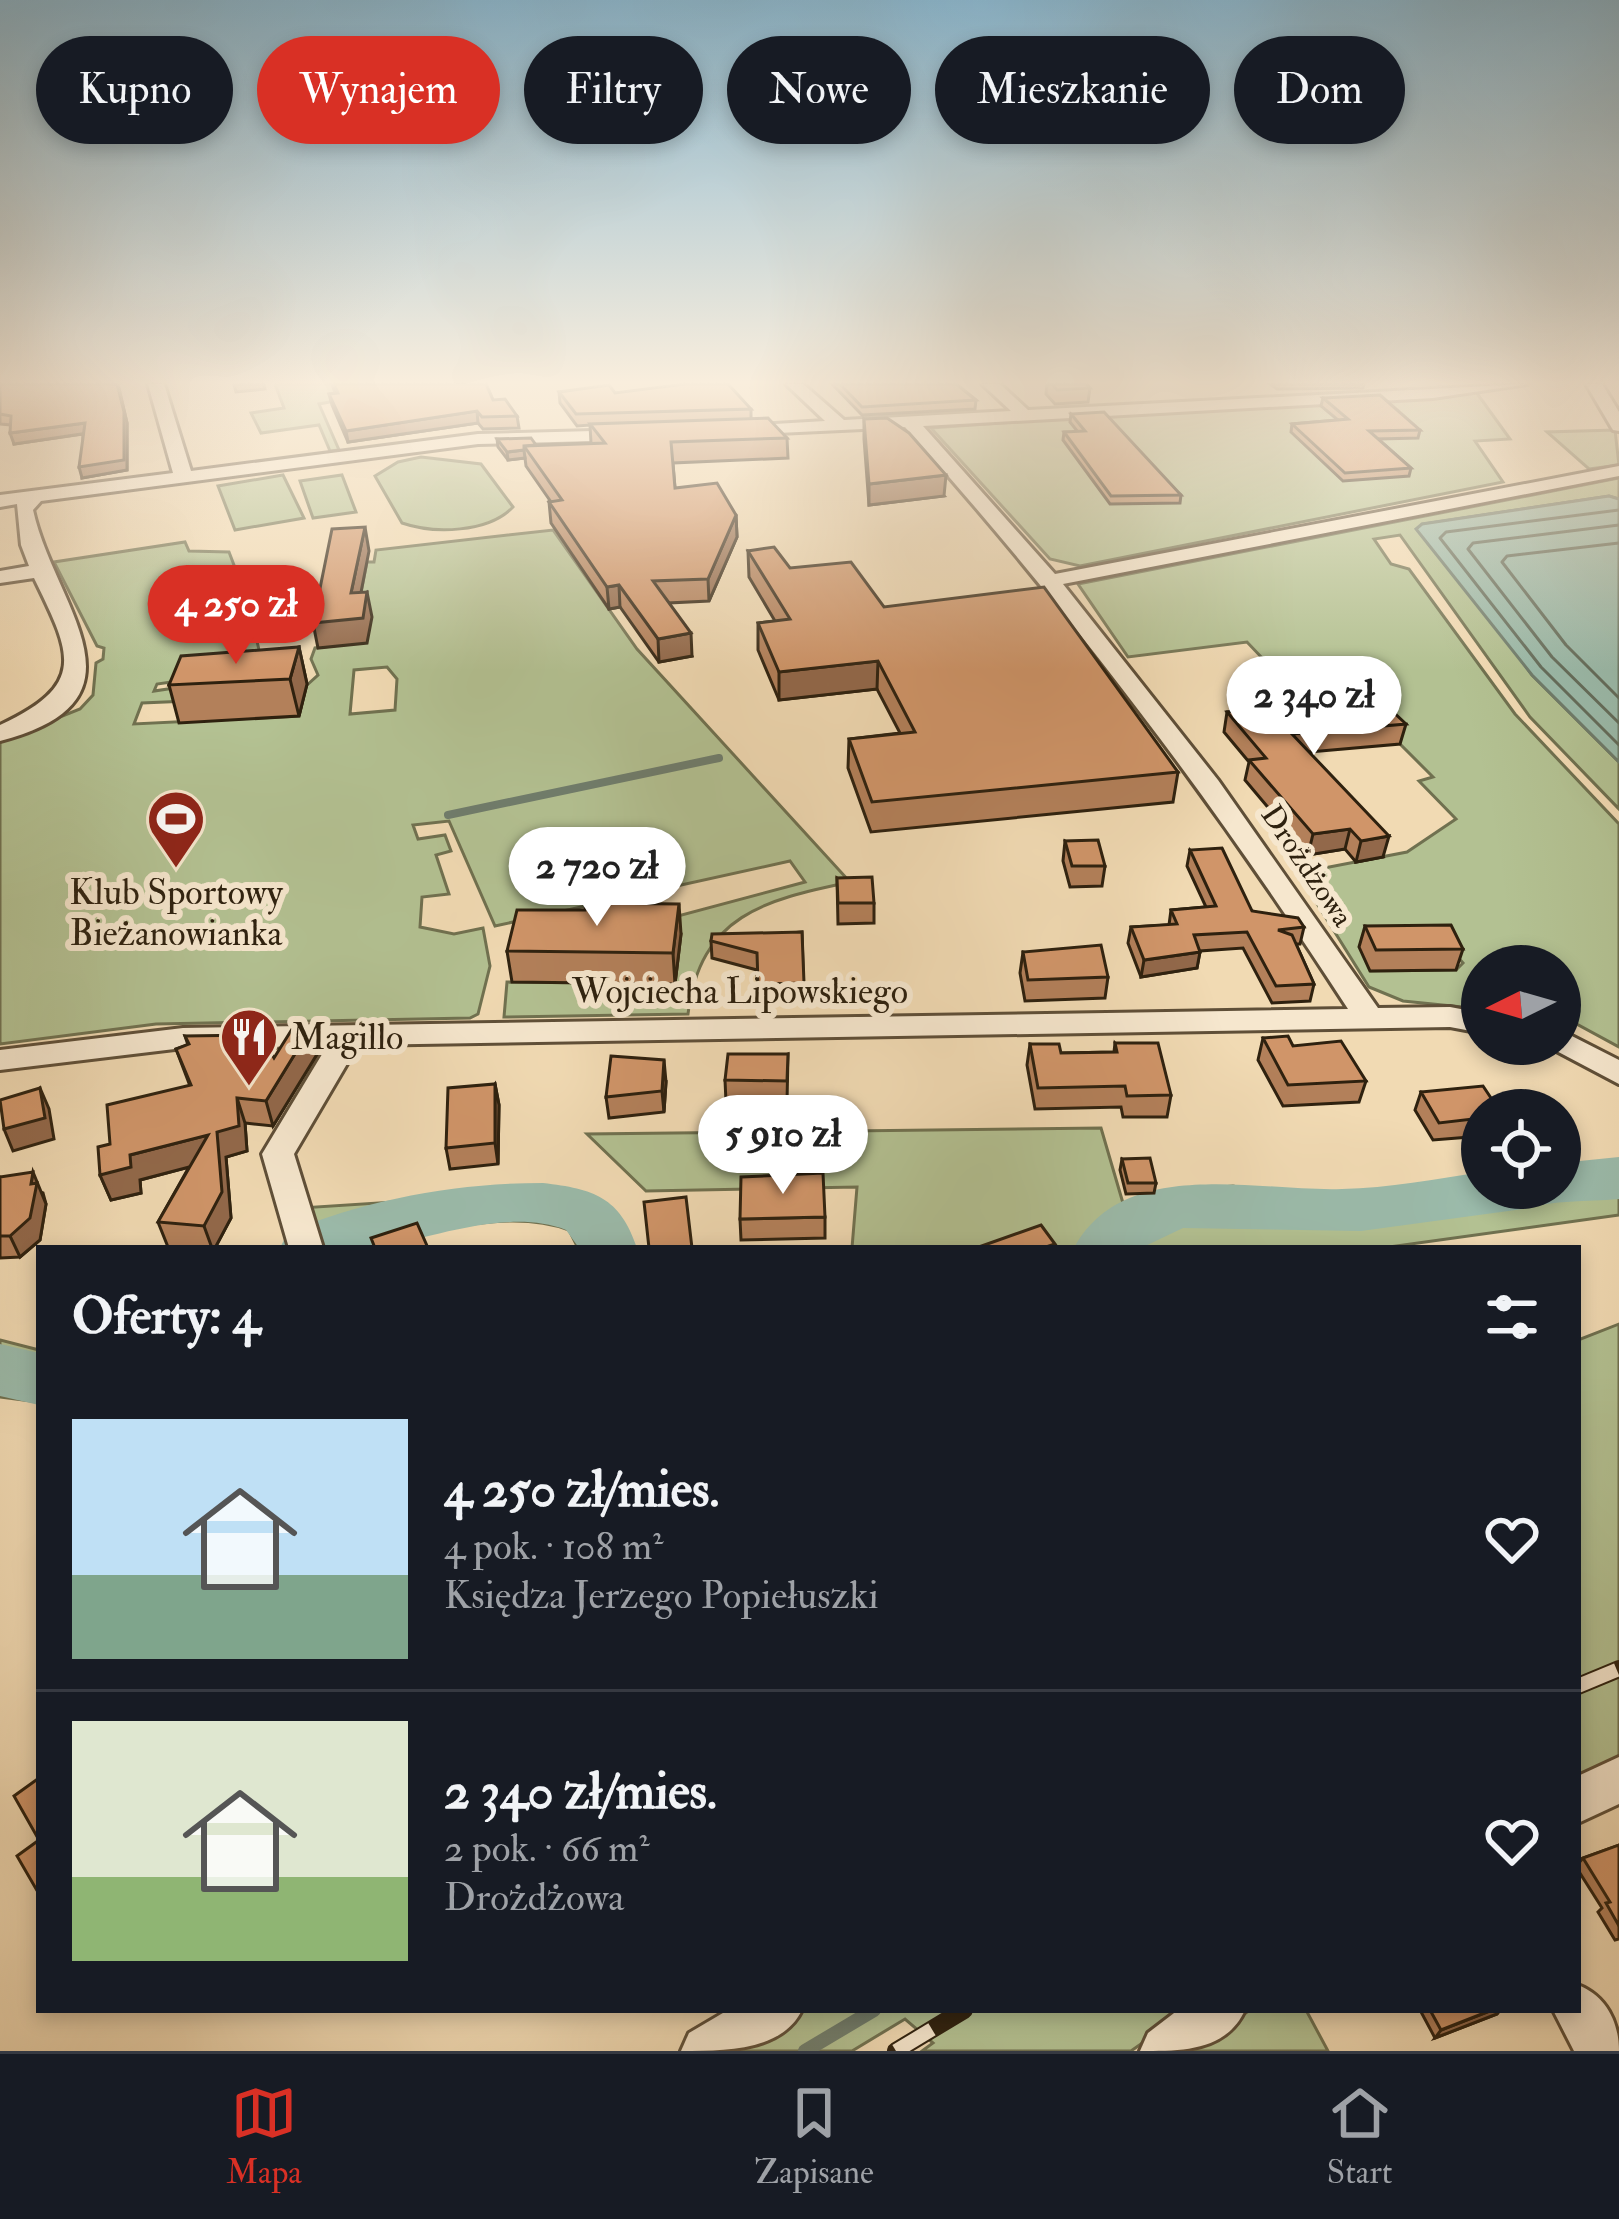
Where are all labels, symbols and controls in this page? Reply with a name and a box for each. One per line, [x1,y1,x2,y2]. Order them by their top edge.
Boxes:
chip: Kupno [36,36,233,144]
chip: Wynajem [257,36,500,144]
chip: Filtry [524,36,703,144]
chip: Nowe [727,36,911,144]
chip: Mieszkanie [935,36,1210,144]
chip: Dom [1234,36,1405,144]
pin: 4 250 zł [112,565,360,667]
text: 4 250 zł [175,579,297,628]
pin: 2 340 zł [1190,656,1438,758]
text: 2 340 zł [1254,670,1374,719]
sports icon: Klub Sportowy Bieżanowianka [145,788,207,870]
street label: Drożdżowa [1253,798,1362,934]
pin: 2 720 zł [473,827,721,929]
text: 2 720 zł [536,841,658,890]
place label: Klub Sportowy Bieżanowianka [69,870,284,956]
north arrow [1461,945,1581,1065]
map controls [1461,945,1581,1209]
street label: Wojciecha Lipowskiego [571,969,908,1014]
restaurant icon: Magillo [218,1006,280,1088]
place label: Magillo [291,1015,403,1060]
button: locate [1461,1089,1581,1209]
pin: 5 910 zł [659,1095,907,1197]
text: 5 910 zł [725,1109,841,1158]
icon: filters [1479,1284,1545,1350]
text: Oferty: 4 [72,1285,260,1349]
text: 4 250 zł/mies. [444,1458,719,1522]
icon: home [168,1467,312,1611]
icon: heart [1479,1506,1545,1572]
text: 4 pok. · 108 m² [444,1522,663,1571]
text: Księdza Jerzego Popiełuszki [444,1571,879,1620]
text: 2 340 zł/mies. [444,1760,717,1824]
icon: home [168,1769,312,1913]
icon: heart [1479,1808,1545,1874]
text: 2 pok. · 66 m² [444,1824,649,1873]
text: Drożdżowa [444,1873,624,1922]
tab: Mapa [226,2080,302,2193]
tab: Zapisane [755,2080,874,2193]
tab: Start [1327,2080,1393,2193]

